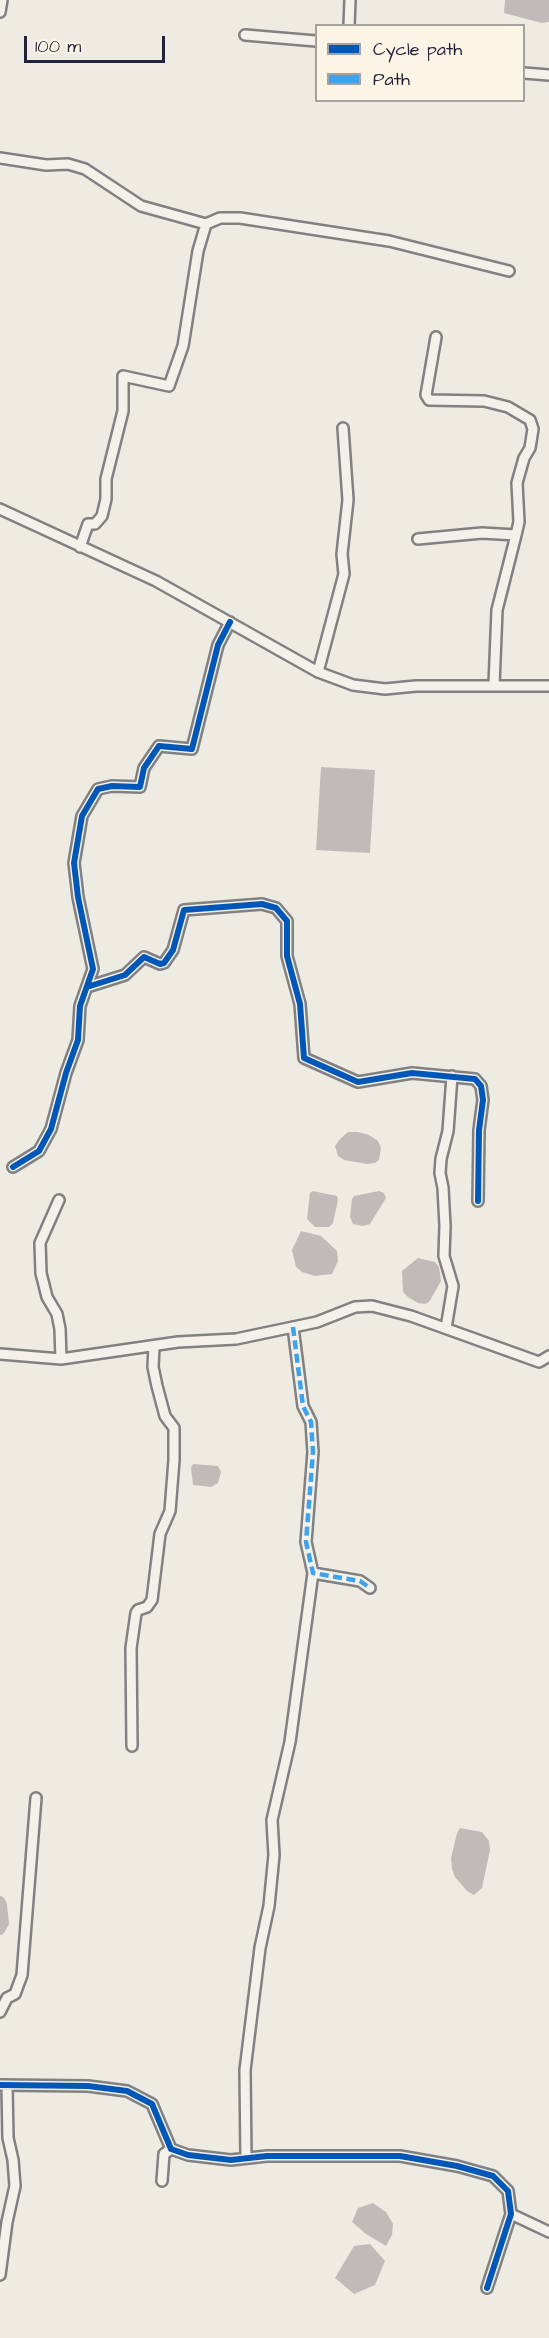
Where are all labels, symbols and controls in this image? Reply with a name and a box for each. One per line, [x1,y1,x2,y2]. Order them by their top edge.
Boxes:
scale bar [27,24,168,62]
legend [315,24,525,102]
text: 100 m [35,34,81,59]
text: Cycle path [373,37,462,62]
text: Path [373,67,410,92]

